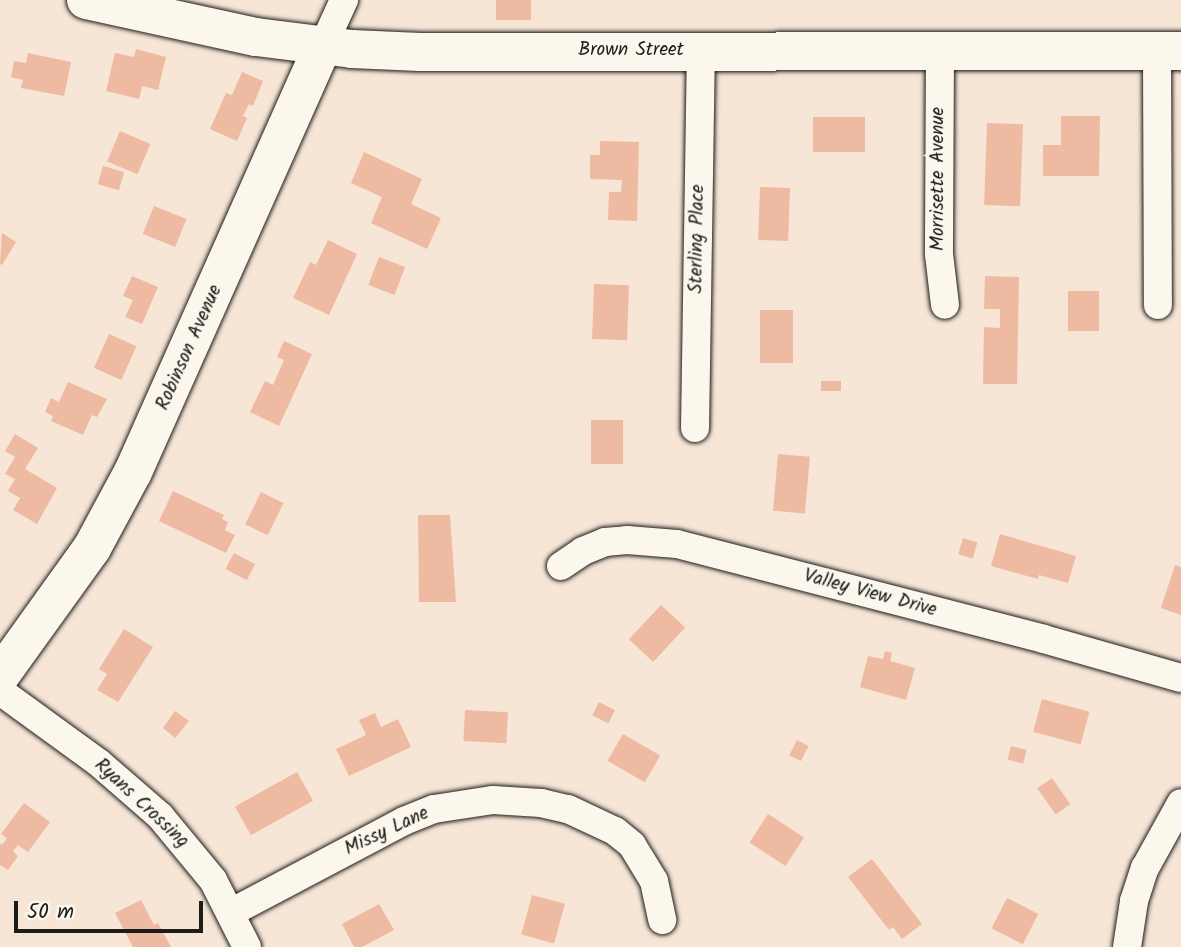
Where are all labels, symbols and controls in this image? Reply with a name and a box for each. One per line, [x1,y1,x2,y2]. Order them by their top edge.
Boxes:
street label: Brown Street [578,40,684,62]
street label: Morrisette Avenue [928,107,950,251]
street label: Sterling Place [686,184,710,294]
street label: Robinson Avenue [152,282,228,414]
street label: Valley View Drive [801,565,939,623]
street label: Ryans Crossing [89,754,193,854]
street label: Missy Lane [341,803,433,861]
scale bar [18,888,206,932]
text: 50 m [27,896,74,929]

